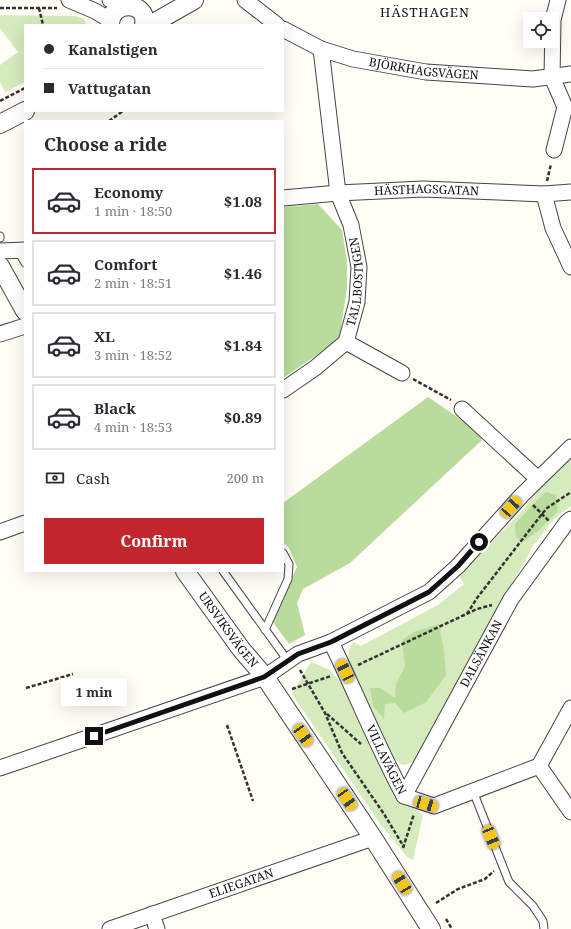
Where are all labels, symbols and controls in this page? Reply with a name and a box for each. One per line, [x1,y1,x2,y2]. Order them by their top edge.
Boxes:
district label: HÄSTHAGEN [380,3,470,21]
map controls [523,12,559,48]
button: locate [523,12,559,48]
text: Kanalstigen [68,39,158,59]
street label: BJÖRKHAGSVÄGEN [368,53,479,83]
text: Vattugatan [68,78,151,98]
text: Choose a ride [44,132,167,156]
street label: HÄSTHAGSGATAN [374,180,480,199]
text: Economy [94,182,163,202]
icon: car [46,183,82,219]
text: $1.08 [224,191,262,211]
text: 1 min · 18:50 [94,202,172,220]
street label: TALLBOSTIGEN [342,236,367,328]
text: Comfort [94,254,157,274]
icon: car [46,255,82,291]
text: $1.46 [224,263,262,283]
text: 2 min · 18:51 [94,274,172,292]
text: XL [94,326,115,346]
icon: car [46,327,82,363]
text: $1.84 [224,335,262,355]
text: 3 min · 18:52 [94,346,172,364]
text: Black [94,398,136,418]
icon: car [46,399,82,435]
text: $0.89 [224,407,262,427]
text: 4 min · 18:53 [94,418,172,436]
icon: cash [44,467,66,489]
text: Cash [76,468,110,488]
text: 200 m [227,469,264,487]
car [499,494,523,520]
button: Confirm [44,518,264,564]
route start [470,533,488,551]
street label: URSVIKSVÄGEN [195,588,262,671]
street label: DALSÄNKAN [456,617,506,690]
car [334,658,356,684]
callout: 1 min [61,678,127,706]
text: 1 min [76,683,112,701]
car [291,722,315,748]
street label: VILLAVÄGEN [362,722,411,797]
route end [85,727,103,745]
car [335,786,359,812]
car [413,795,439,813]
car [481,824,501,850]
street label: ELIEGATAN [207,864,276,902]
car [391,870,413,896]

